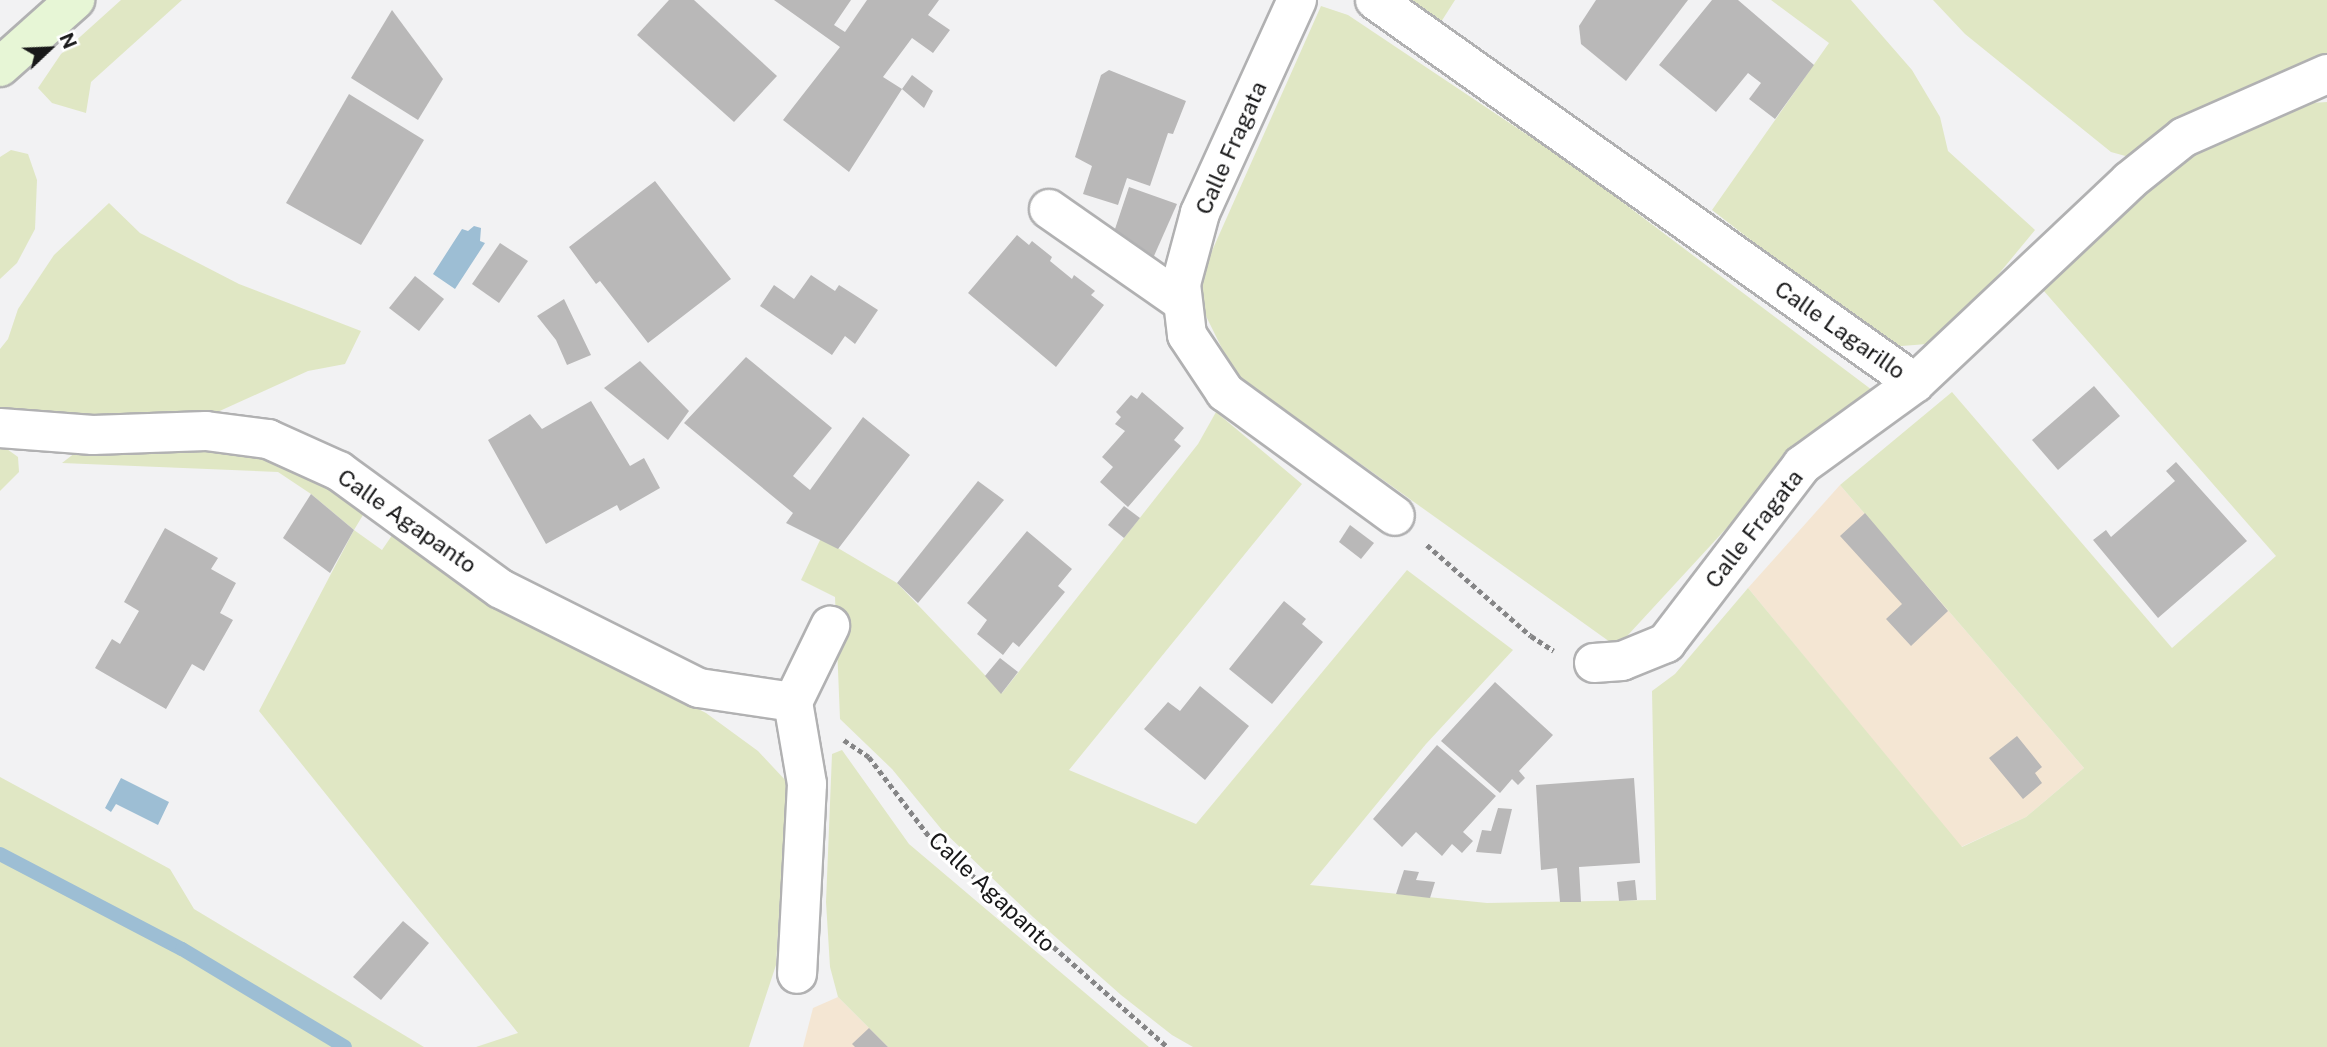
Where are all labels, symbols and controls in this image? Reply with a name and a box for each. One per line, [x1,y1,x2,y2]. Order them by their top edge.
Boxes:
north arrow [14,14,84,84]
text: N [55,30,81,52]
street label: Calle Fragata [1189,77,1273,219]
street label: Calle Lagarillo [1769,275,1911,385]
street label: Calle Agapanto [332,463,482,579]
street label: Calle Fragata [1699,464,1809,594]
street label: Calle Agapanto [923,826,1061,958]

